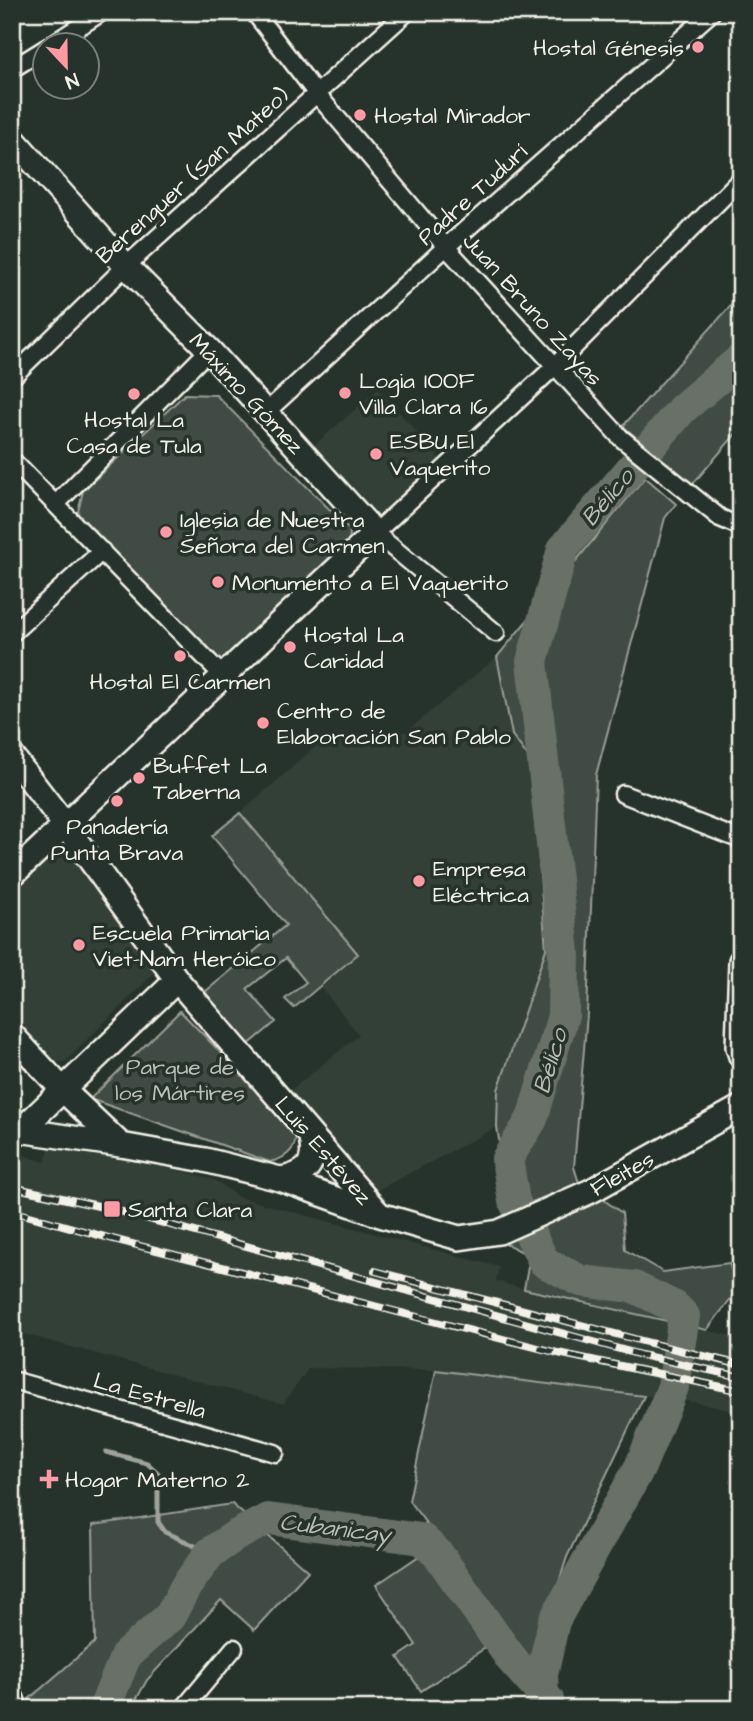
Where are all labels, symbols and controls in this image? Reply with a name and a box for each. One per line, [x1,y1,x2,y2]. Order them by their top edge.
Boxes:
north arrow [32,32,102,102]
place label: Hostal Génesis [533,32,684,64]
marker: Hostal Génesis [690,39,706,55]
text: N [61,66,82,95]
street label: Berenguer (San Mateo) [89,80,297,272]
place label: Hostal Mirador [374,100,531,132]
marker: Hostal Mirador [352,107,368,123]
street label: Padre Tudurí [411,136,535,253]
street label: Juan Bruno Zayas [454,226,610,394]
street label: Máximo Gómez [181,326,311,462]
place label: Logia IOOF Villa Clara 16 [359,365,488,423]
marker: Logia IOOF Villa Clara 16 [337,385,353,401]
marker: Hostal La Casa de Tula [126,386,142,402]
place label: Hostal La Casa de Tula [66,404,202,462]
place label: ESBU El Vaquerito [390,426,491,484]
marker: ESBU El Vaquerito [368,446,384,462]
water label: Bélico [573,460,643,534]
place label: Iglesia de Nuestra Señora del Carmen [180,504,385,562]
marker: Iglesia de Nuestra Señora del Carmen [158,524,174,540]
place label: Monumento a El Vaquerito [232,567,508,599]
marker: Monumento a El Vaquerito [210,574,226,590]
place label: Hostal La Caridad [304,619,404,677]
marker: Hostal La Caridad [282,639,298,655]
marker: Hostal El Carmen [172,648,188,664]
place label: Hostal El Carmen [89,666,271,698]
place label: Centro de Elaboración San Pablo [277,695,511,753]
marker: Centro de Elaboración San Pablo [255,715,271,731]
place label: Buffet La Taberna [153,750,267,808]
marker: Buffet La Taberna [131,770,147,786]
marker: Panadería Punta Brava [109,793,125,809]
place label: Panadería Punta Brava [51,811,184,869]
place label: Empresa Eléctrica [433,853,529,911]
marker: Empresa Eléctrica [411,873,427,889]
place label: Escuela Primaria Viet-Nam Heróico [93,917,276,975]
marker: Escuela Primaria Viet-Nam Heróico [71,937,87,953]
water label: Bélico [525,1023,577,1098]
park label: Parque de los Mártires [115,1051,245,1109]
street label: Luis Estévez [267,1089,380,1212]
street label: Fleites [585,1143,660,1205]
place label: Santa Clara [128,1194,252,1226]
marker: Santa Clara [102,1199,122,1219]
street label: La Estrella [90,1365,210,1427]
place label: Hogar Materno 2 [65,1464,249,1497]
marker: Hogar Materno 2 [39,1469,59,1489]
water label: Cubanicay [278,1505,395,1553]

